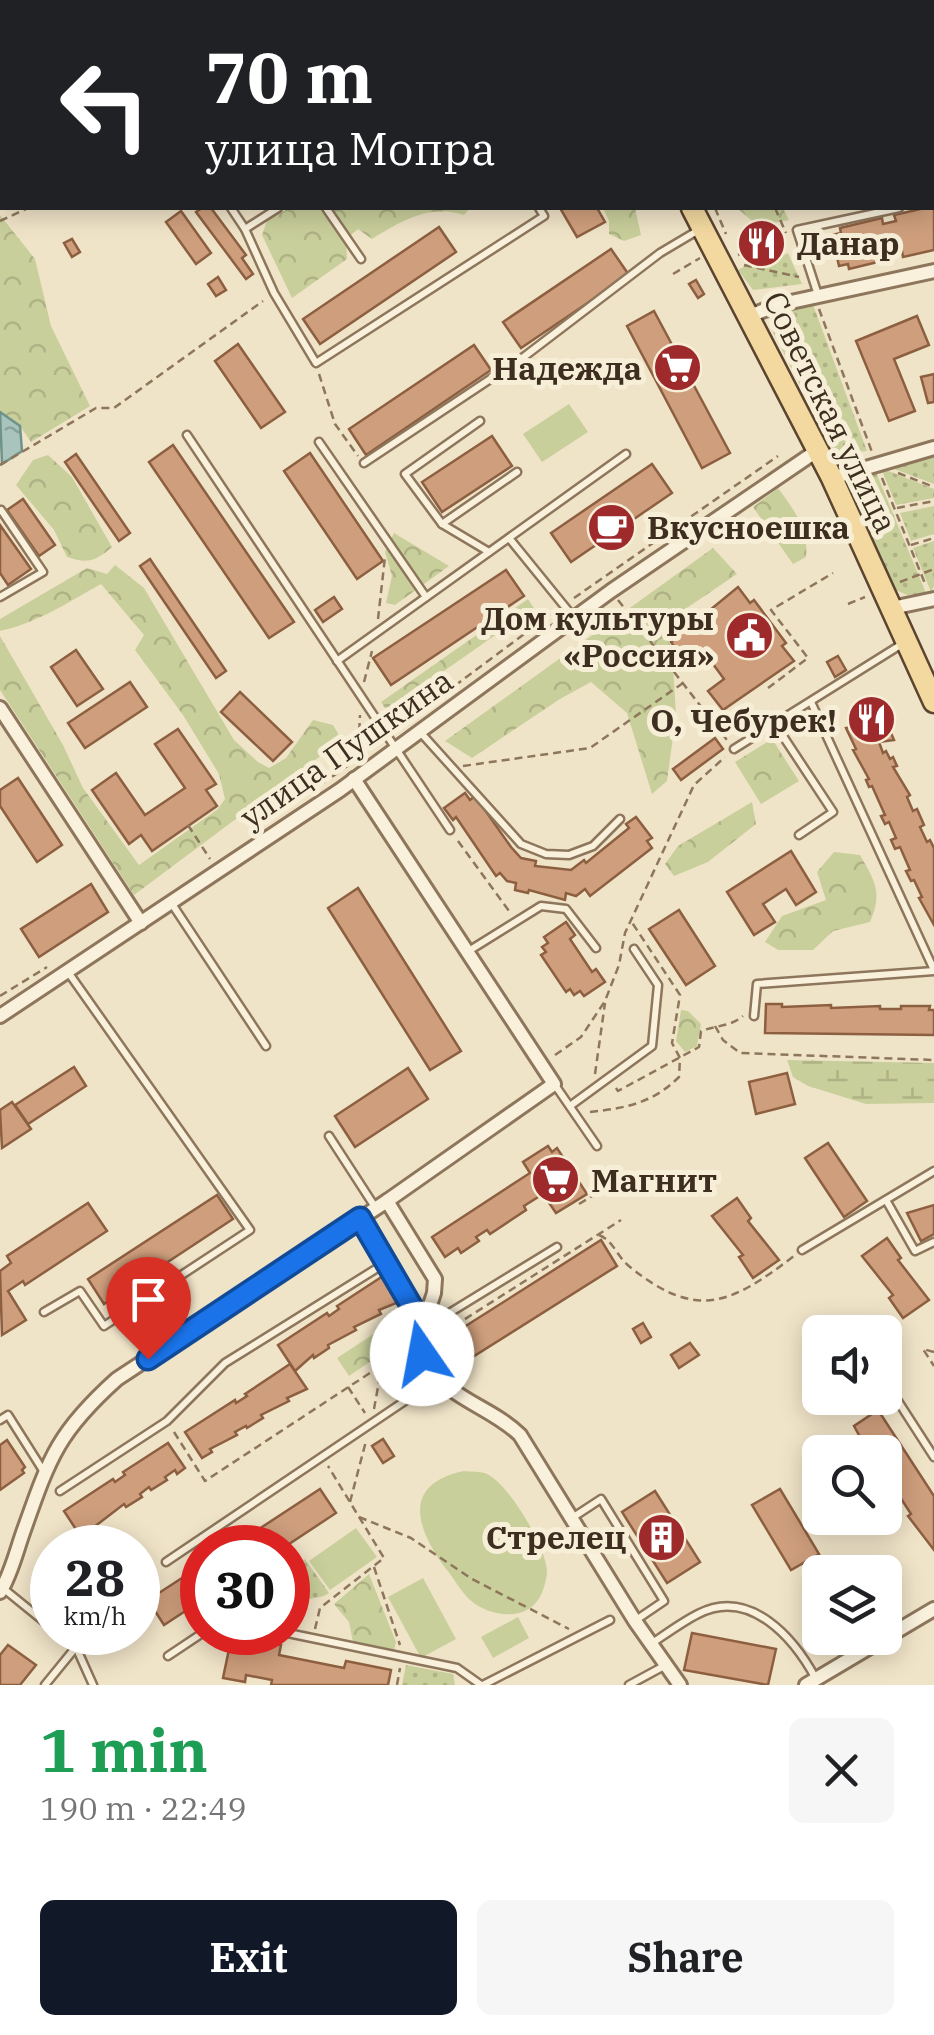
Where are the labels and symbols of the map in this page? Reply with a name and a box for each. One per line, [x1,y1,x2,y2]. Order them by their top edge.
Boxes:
restaurant icon: Данар [736,217,788,269]
place label: Данар [797,222,900,264]
street label: Советская улица [754,284,908,540]
supermarket icon: Надежда [651,342,703,394]
place label: Надежда [492,347,642,389]
cafe icon: Вкусноешка [586,501,638,553]
place label: Вкусноешка [647,506,850,548]
place label: Дом культуры «Россия» [481,597,714,676]
public building icon: Дом культуры «Россия» [723,610,775,662]
street label: улица Пушкина [231,659,461,837]
restaurant icon: О, Чебурек! [846,694,898,746]
place label: О, Чебурек! [650,699,837,741]
supermarket icon: Магнит [530,1154,582,1206]
place label: Магнит [591,1159,717,1201]
pin [106,1257,191,1360]
position arrow [370,1302,474,1406]
building icon: Стрелец [635,1511,687,1563]
place label: Стрелец [486,1516,626,1558]
speed limit sign: 30 [180,1525,310,1655]

